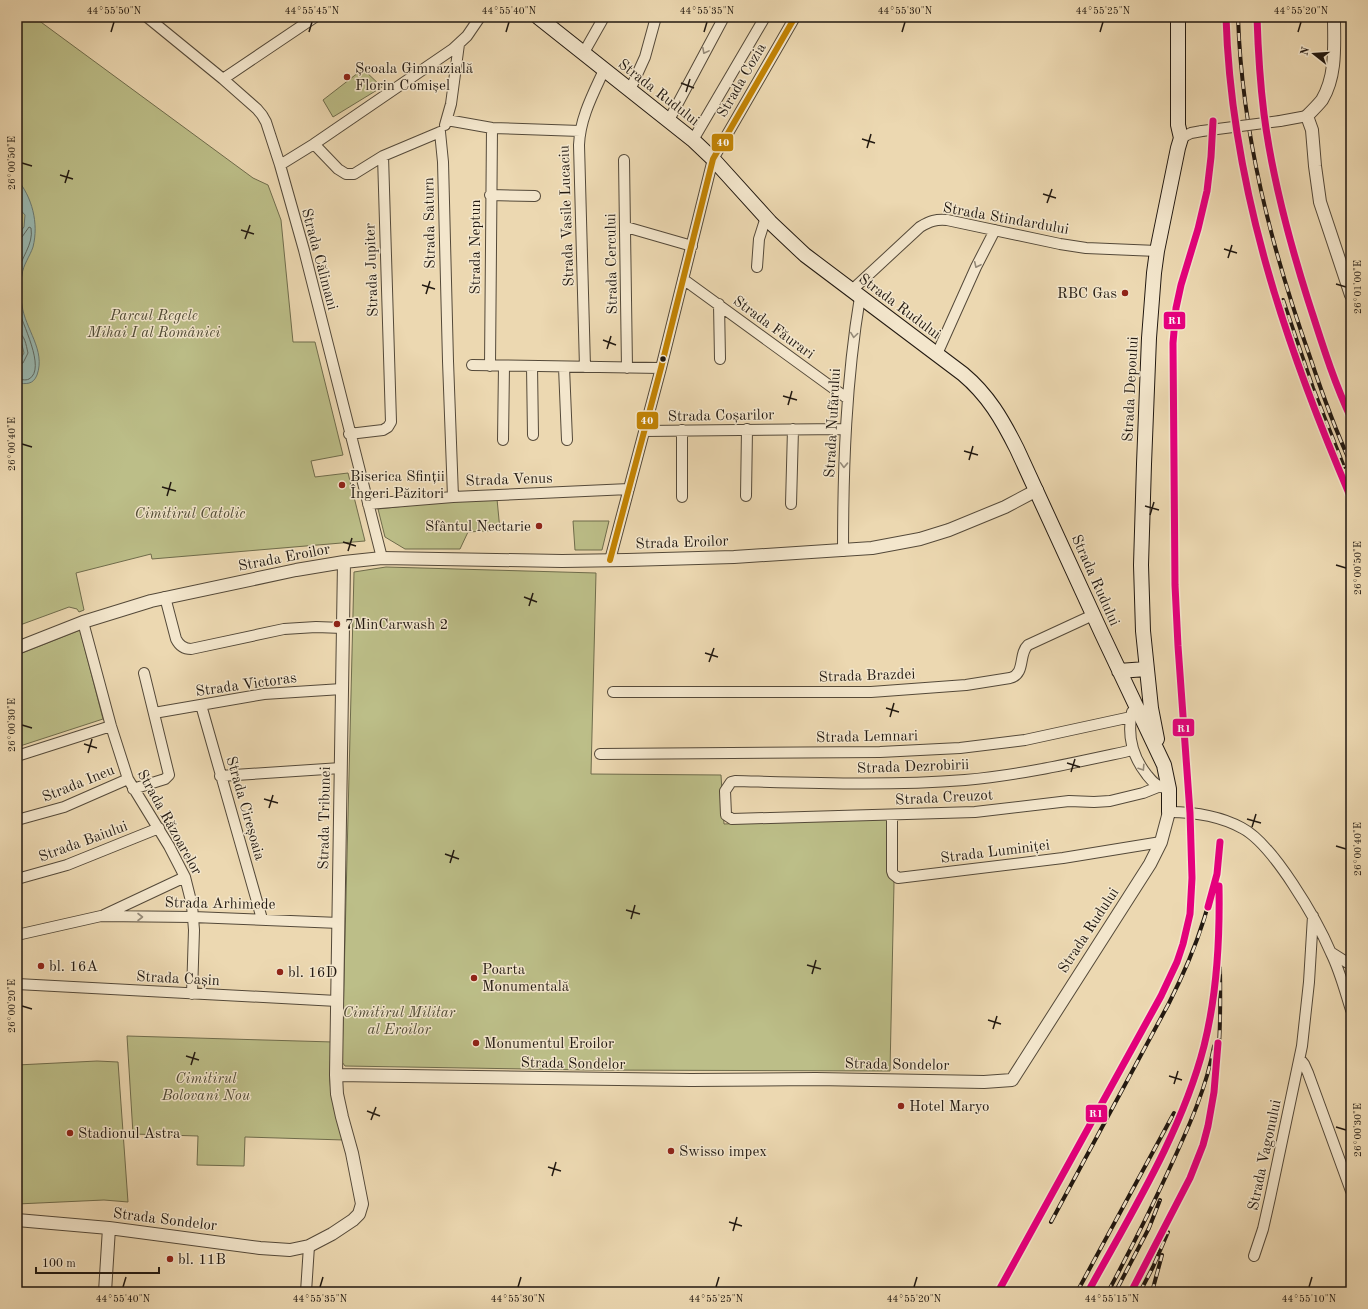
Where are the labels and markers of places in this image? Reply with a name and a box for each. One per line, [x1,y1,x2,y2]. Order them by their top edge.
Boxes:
place label: Școala Gimnazială Florin Comișel [355,62,474,94]
marker: Școala Gimnazială Florin Comișel [342,72,352,82]
place label: RBC Gas [1057,287,1117,302]
marker: RBC Gas [1120,288,1130,298]
unlabelled marker [658,354,668,364]
place label: Biserica Sfinții Îngeri Păzitori [350,470,445,502]
marker: Biserica Sfinții Îngeri Păzitori [337,480,347,490]
place label: Sfântul Nectarie [425,520,531,535]
marker: Sfântul Nectarie [534,521,544,531]
place label: 7MinCarwash 2 [345,618,448,633]
marker: 7MinCarwash 2 [332,619,342,629]
place label: bl. 16A [49,960,99,975]
marker: bl. 16A [36,961,46,971]
place label: Poarta Monumentală [482,963,570,995]
place label: bl. 16D [288,966,337,981]
marker: bl. 16D [275,967,285,977]
marker: Poarta Monumentală [469,973,479,983]
place label: Monumentul Eroilor [484,1037,614,1052]
marker: Monumentul Eroilor [471,1038,481,1048]
place label: Hotel Maryo [909,1100,989,1115]
marker: Hotel Maryo [896,1101,906,1111]
place label: Stadionul Astra [78,1127,181,1142]
marker: Stadionul Astra [65,1128,75,1138]
place label: Swisso impex [679,1145,767,1160]
marker: Swisso impex [666,1146,676,1156]
place label: bl. 11B [178,1253,226,1268]
marker: bl. 11B [165,1254,175,1264]

